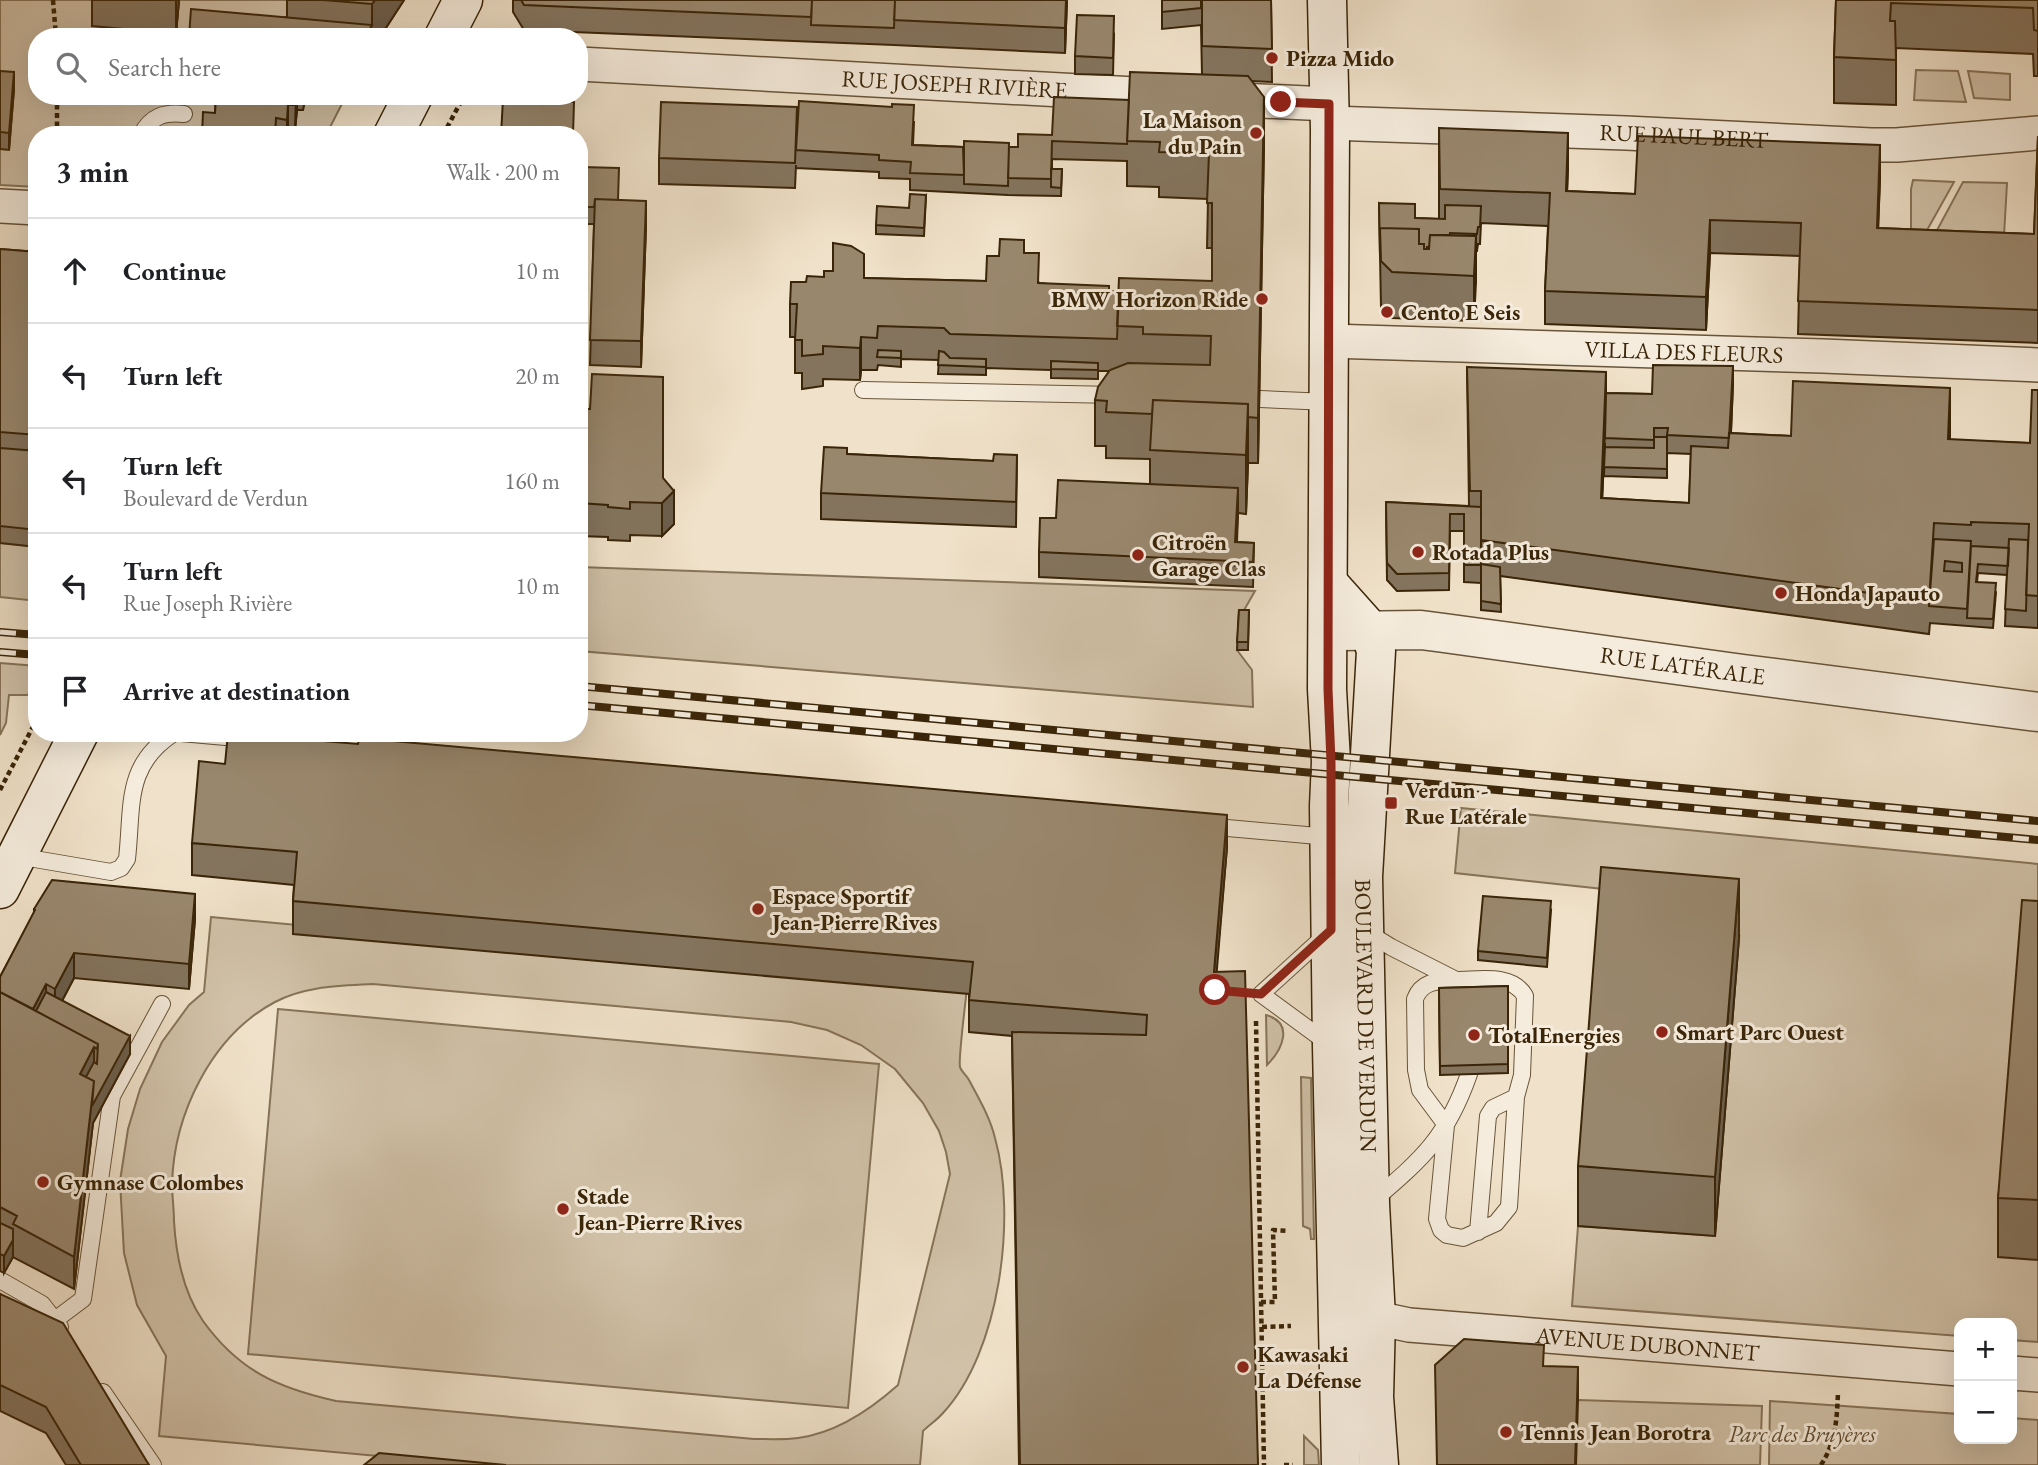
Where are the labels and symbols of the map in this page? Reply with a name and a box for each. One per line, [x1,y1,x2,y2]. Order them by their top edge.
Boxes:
place label: Pizza Mido [1286,43,1395,73]
marker: Pizza Mido [1264,50,1280,66]
street label: RUE JOSEPH RIVIÈRE [841,63,1068,105]
route end [1265,86,1296,117]
place label: La Maison du Pain [1143,105,1242,161]
street label: RUE PAUL BERT [1599,117,1769,155]
marker: La Maison du Pain [1248,125,1264,141]
place label: BMW Horizon Ride [1051,284,1248,314]
marker: BMW Horizon Ride [1254,291,1270,307]
place label: Cento E Seis [1401,297,1520,327]
marker: Cento E Seis [1379,304,1395,320]
street label: VILLA DES FLEURS [1584,334,1784,370]
place label: Citroën Garage Clas [1152,527,1266,583]
place label: Rotada Plus [1432,537,1549,567]
marker: Rotada Plus [1410,544,1426,560]
marker: Citroën Garage Clas [1130,547,1146,563]
place label: Honda Japauto [1795,578,1940,608]
marker: Honda Japauto [1773,585,1789,601]
street label: RUE LATÉRALE [1598,640,1767,692]
place label: Verdun - Rue Latérale [1405,775,1527,831]
marker: Verdun - Rue Latérale [1383,795,1399,811]
street label: BOULEVARD DE VERDUN [1348,879,1384,1153]
place label: Espace Sportif Jean-Pierre Rives [770,881,937,937]
marker: Espace Sportif Jean-Pierre Rives [750,901,766,917]
route start [1199,974,1230,1005]
place label: Smart Parc Ouest [1676,1017,1844,1047]
place label: TotalEnergies [1488,1020,1620,1050]
marker: Smart Parc Ouest [1654,1024,1670,1040]
marker: TotalEnergies [1466,1027,1482,1043]
place label: Gymnase Colombes [57,1167,243,1197]
marker: Gymnase Colombes [35,1174,51,1190]
place label: Stade Jean-Pierre Rives [575,1181,742,1237]
marker: Stade Jean-Pierre Rives [555,1201,571,1217]
street label: AVENUE DUBONNET [1533,1320,1761,1368]
place label: Kawasaki La Défense [1257,1339,1362,1395]
marker: Kawasaki La Défense [1235,1359,1251,1375]
place label: Tennis Jean Borotra [1520,1417,1712,1447]
park label: Parc des Bruyères [1728,1419,1876,1449]
marker: Tennis Jean Borotra [1498,1424,1514,1440]

